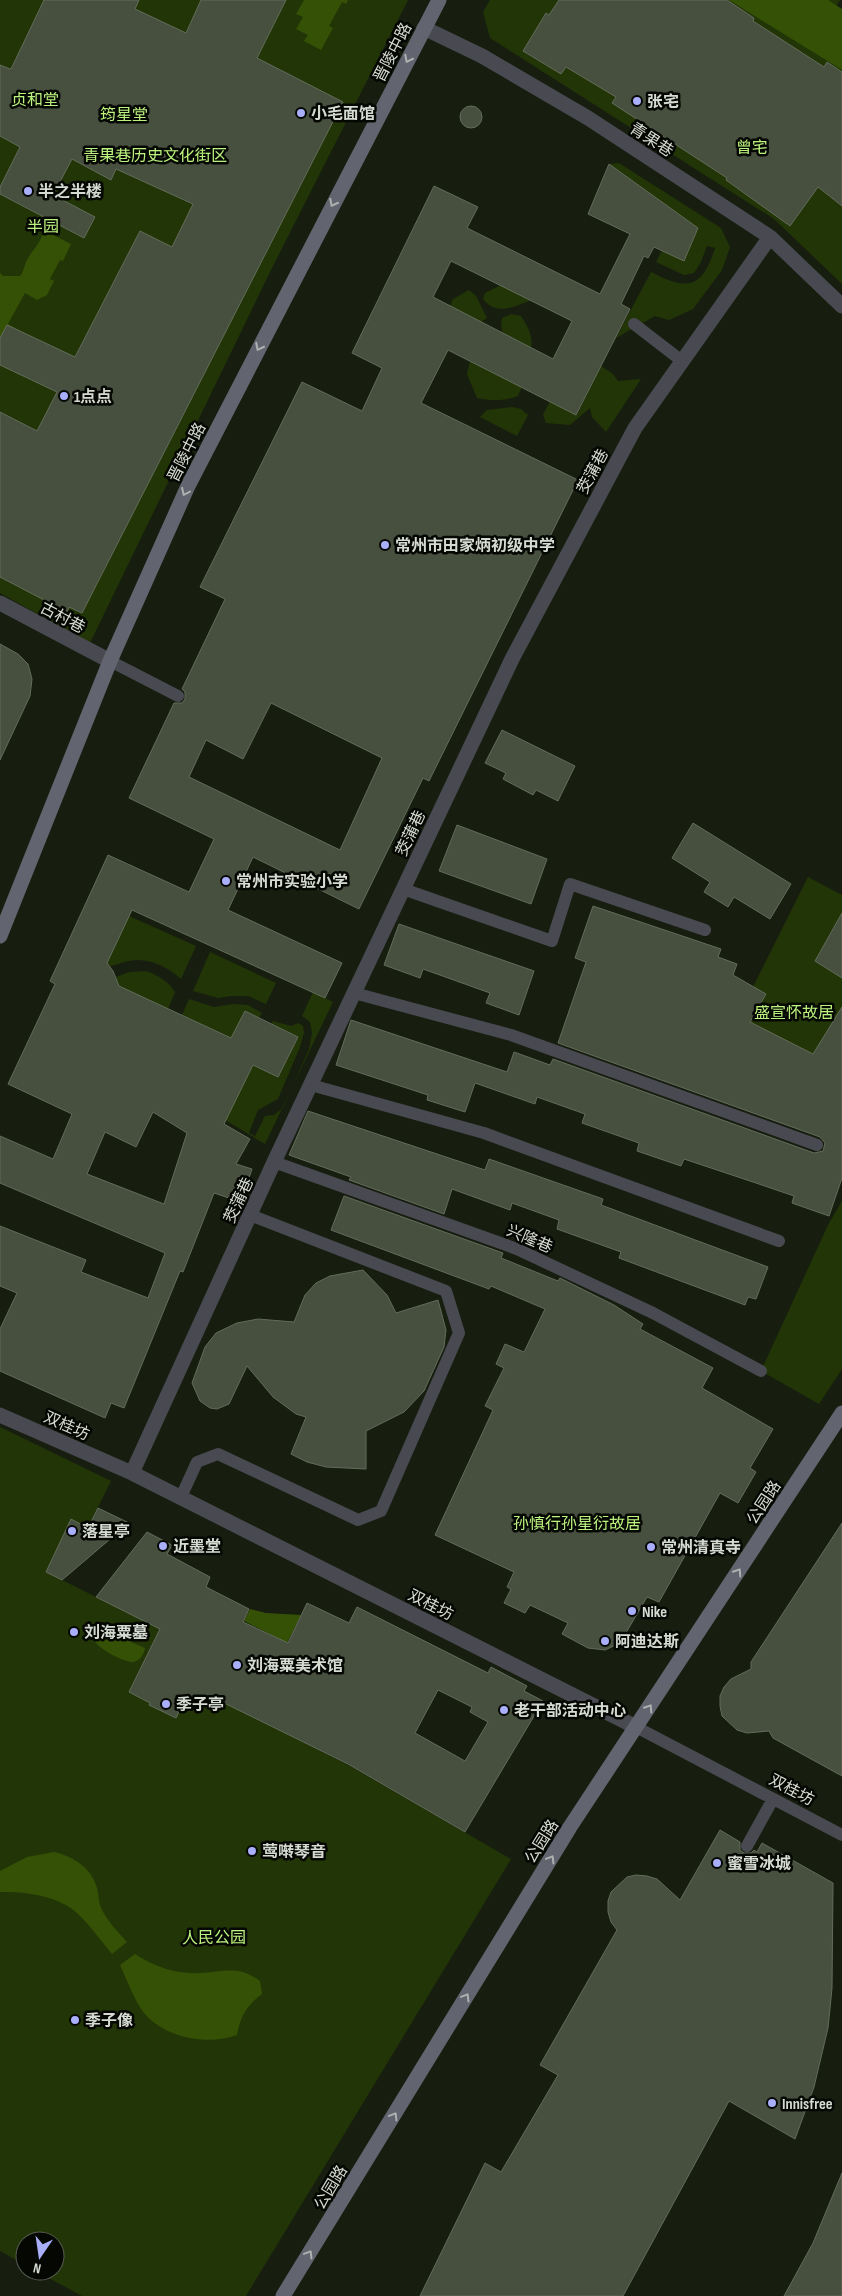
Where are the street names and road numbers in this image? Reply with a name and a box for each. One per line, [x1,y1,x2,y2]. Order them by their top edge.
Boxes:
street label: 晋陵中路 [370,20,416,86]
street label: 青果巷 [626,119,676,161]
street label: 晋陵中路 [164,420,210,486]
street label: 茭蒲巷 [574,446,613,497]
street label: 古村巷 [37,599,88,638]
street label: 茭蒲巷 [393,808,430,859]
street label: 茭蒲巷 [221,1175,258,1226]
street label: 兴隆巷 [504,1221,555,1258]
street label: 双桂坊 [41,1408,92,1445]
street label: 公园路 [743,1478,785,1528]
street label: 双桂坊 [405,1586,456,1625]
street label: 双桂坊 [766,1771,817,1810]
street label: 公园路 [521,1816,563,1867]
street label: 公园路 [311,2162,352,2213]

